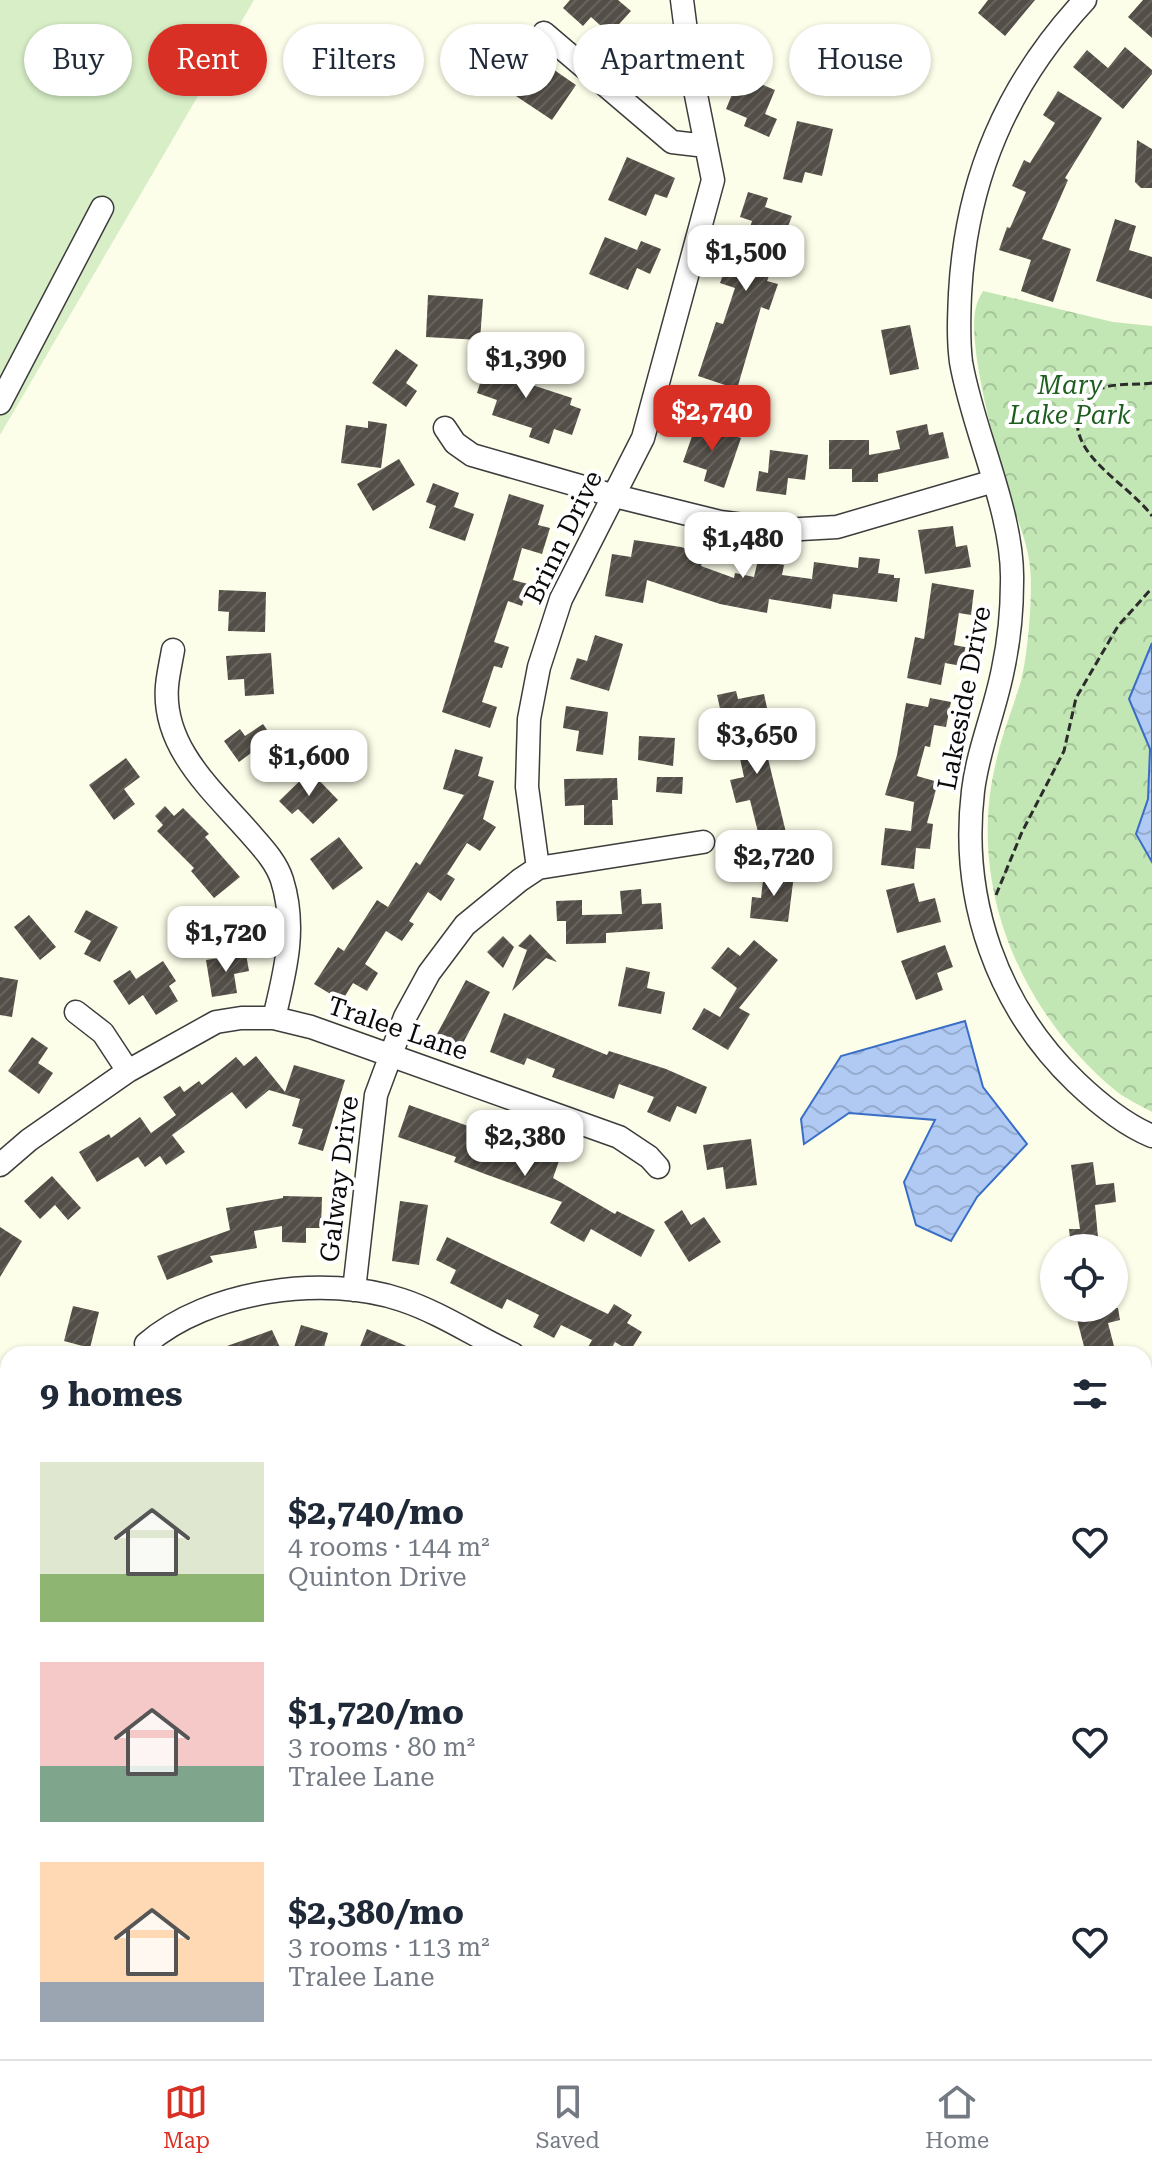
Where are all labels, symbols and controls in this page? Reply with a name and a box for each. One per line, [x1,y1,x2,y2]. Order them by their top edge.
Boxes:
chip: Buy [24,24,132,96]
chip: Rent [148,24,267,96]
chip: Filters [283,24,424,96]
chip: New [440,24,557,96]
chip: Apartment [573,24,773,96]
chip: House [789,24,931,96]
pin: $1,500 [681,225,811,293]
text: $1,500 [705,236,787,266]
pin: $1,390 [461,332,591,400]
text: $1,390 [485,343,567,373]
park label: Mary Lake Park [1008,370,1132,430]
pin: $2,740 [647,385,777,453]
text: $2,740 [671,396,753,426]
street label: Brinn Drive [518,466,608,608]
pin: $1,480 [678,512,808,580]
text: $1,480 [702,523,784,553]
street label: Lakeside Drive [931,604,997,792]
pin: $3,650 [692,708,822,776]
text: $3,650 [716,719,798,749]
pin: $1,600 [244,730,374,798]
text: $1,600 [268,741,350,771]
pin: $2,720 [709,830,839,898]
text: $2,720 [733,841,815,871]
pin: $1,720 [161,906,291,974]
text: $1,720 [185,917,267,947]
street label: Tralee Lane [324,990,472,1066]
street label: Galway Drive [314,1094,364,1264]
pin: $2,380 [460,1110,590,1178]
text: $2,380 [484,1121,566,1151]
map controls [1040,1234,1128,1322]
button: locate [1040,1234,1128,1322]
icon: filters [1068,1372,1112,1416]
text: 9 homes [40,1374,183,1414]
text: $2,740/mo [288,1492,464,1532]
icon: home [104,1494,200,1590]
icon: heart [1068,1520,1112,1564]
text: 4 rooms · 144 m² [288,1532,490,1562]
text: Quinton Drive [288,1562,467,1592]
text: $1,720/mo [288,1692,464,1732]
icon: home [104,1694,200,1790]
icon: heart [1068,1720,1112,1764]
text: 3 rooms · 80 m² [288,1732,475,1762]
text: Tralee Lane [288,1762,434,1792]
text: $2,380/mo [288,1892,464,1932]
icon: home [104,1894,200,1990]
icon: heart [1068,1920,1112,1964]
text: 3 rooms · 113 m² [288,1932,490,1962]
text: Tralee Lane [288,1962,434,1992]
tab: Map [163,2080,210,2153]
tab: Saved [536,2080,600,2153]
tab: Home [925,2080,989,2153]

